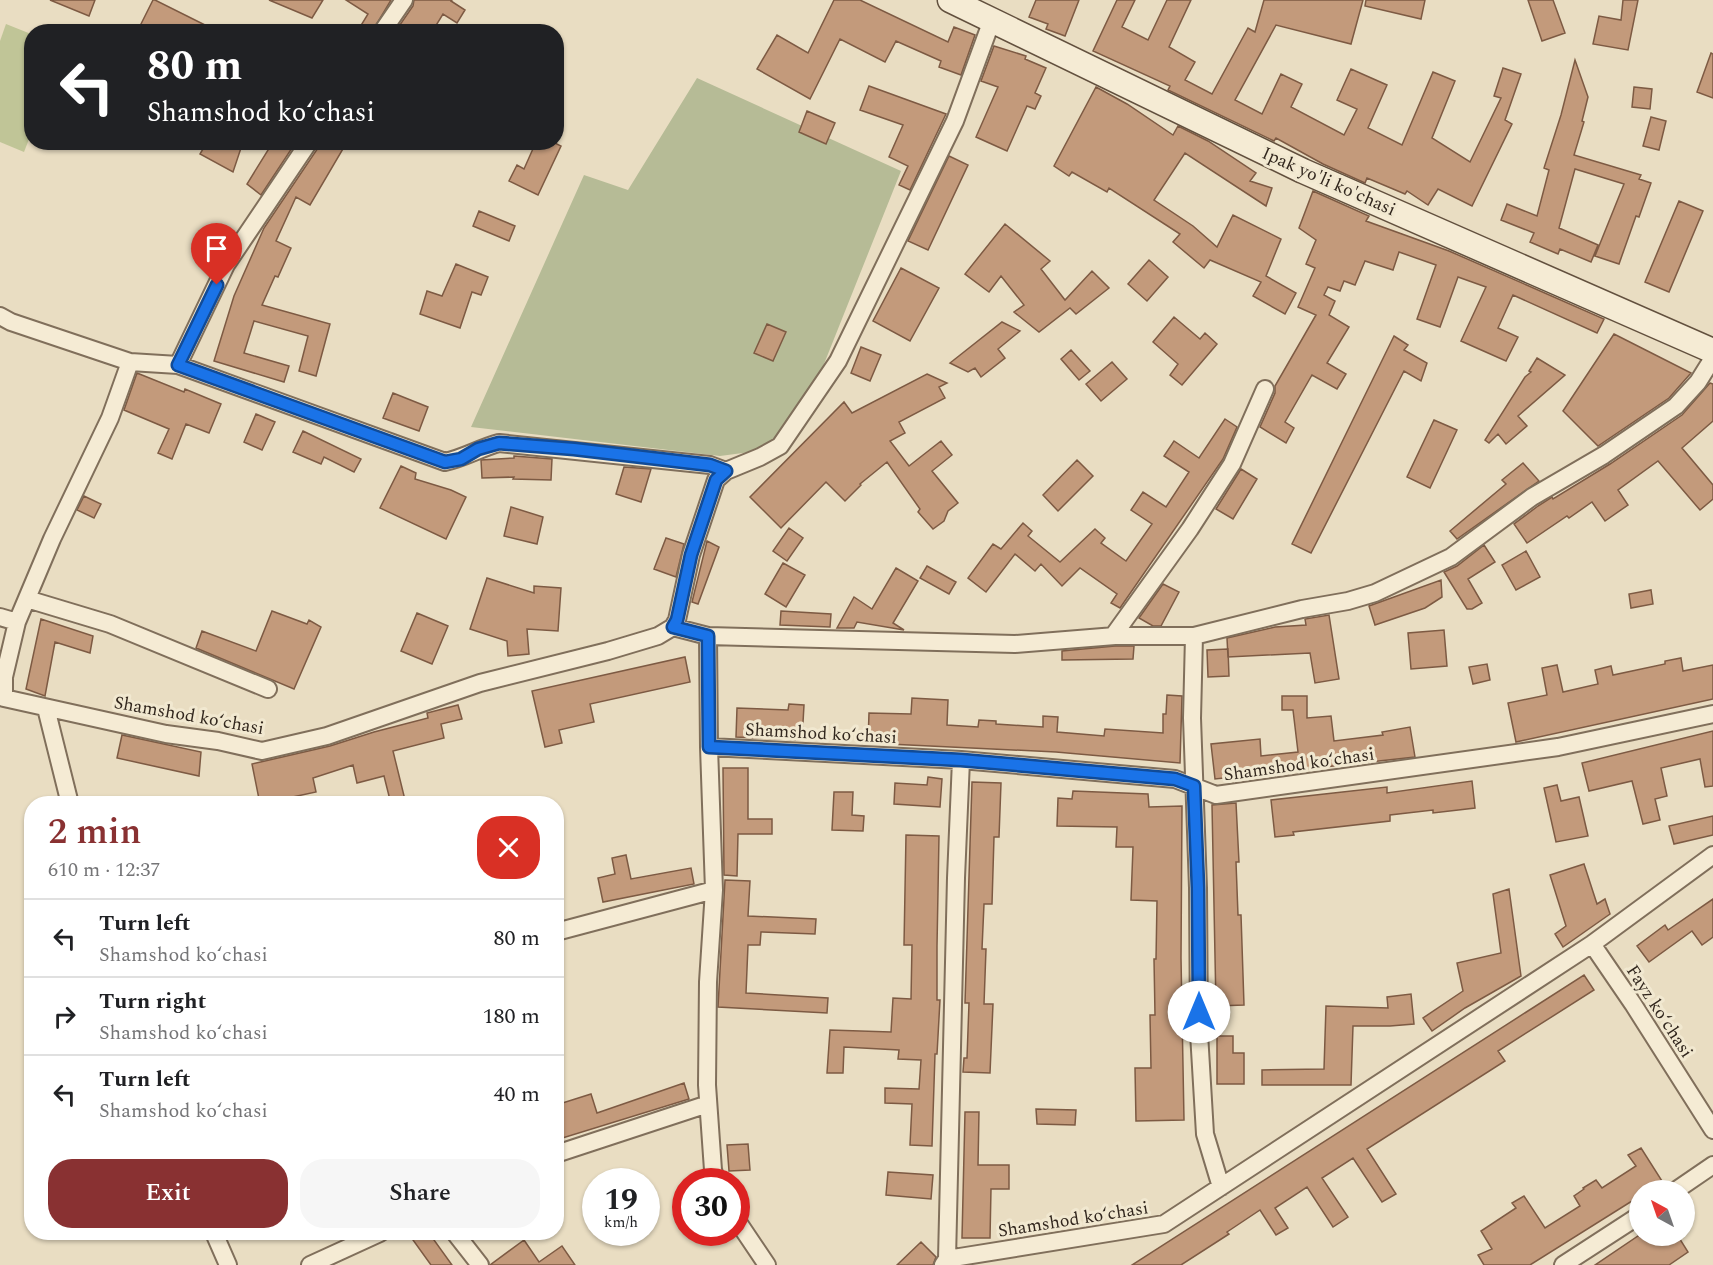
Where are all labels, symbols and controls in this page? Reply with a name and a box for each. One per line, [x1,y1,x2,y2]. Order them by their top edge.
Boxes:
text: 80 m [147,35,242,98]
icon: left [48,48,126,126]
text: Shamshod koʻchasi [147,92,375,134]
street label: Ipak yo'li ko'chasi [1258,140,1400,223]
pin [191,223,242,285]
icon: arrive [200,232,233,265]
street label: Shamshod koʻchasi [112,689,266,742]
street label: Shamshod koʻchasi [744,716,898,751]
street label: Shamshod koʻchasi [1222,741,1376,788]
text: 2 min [48,805,141,860]
button: close [477,816,540,879]
text: 610 m · 12:37 [48,855,160,885]
text: Turn left [99,907,191,940]
icon: left [48,922,81,955]
text: 80 m [494,922,540,955]
text: Shamshod koʻchasi [99,940,268,970]
street label: Fayz koʻchasi [1619,959,1700,1063]
position arrow [1167,980,1231,1044]
text: Turn right [99,985,206,1018]
icon: right [48,1000,81,1033]
text: 180 m [483,1000,540,1033]
text: Shamshod koʻchasi [99,1018,268,1048]
text: Turn left [99,1063,191,1096]
icon: left [48,1078,81,1111]
text: 40 m [494,1078,540,1111]
text: Shamshod koʻchasi [99,1096,268,1126]
button: Exit [48,1159,288,1228]
button: Share [300,1159,540,1228]
speed limit sign: 30 [672,1168,750,1246]
text: 19 [604,1177,638,1223]
north arrow [1629,1180,1695,1246]
map controls [1629,1180,1695,1246]
street label: Shamshod koʻchasi [996,1194,1150,1245]
text: km/h [604,1211,638,1234]

